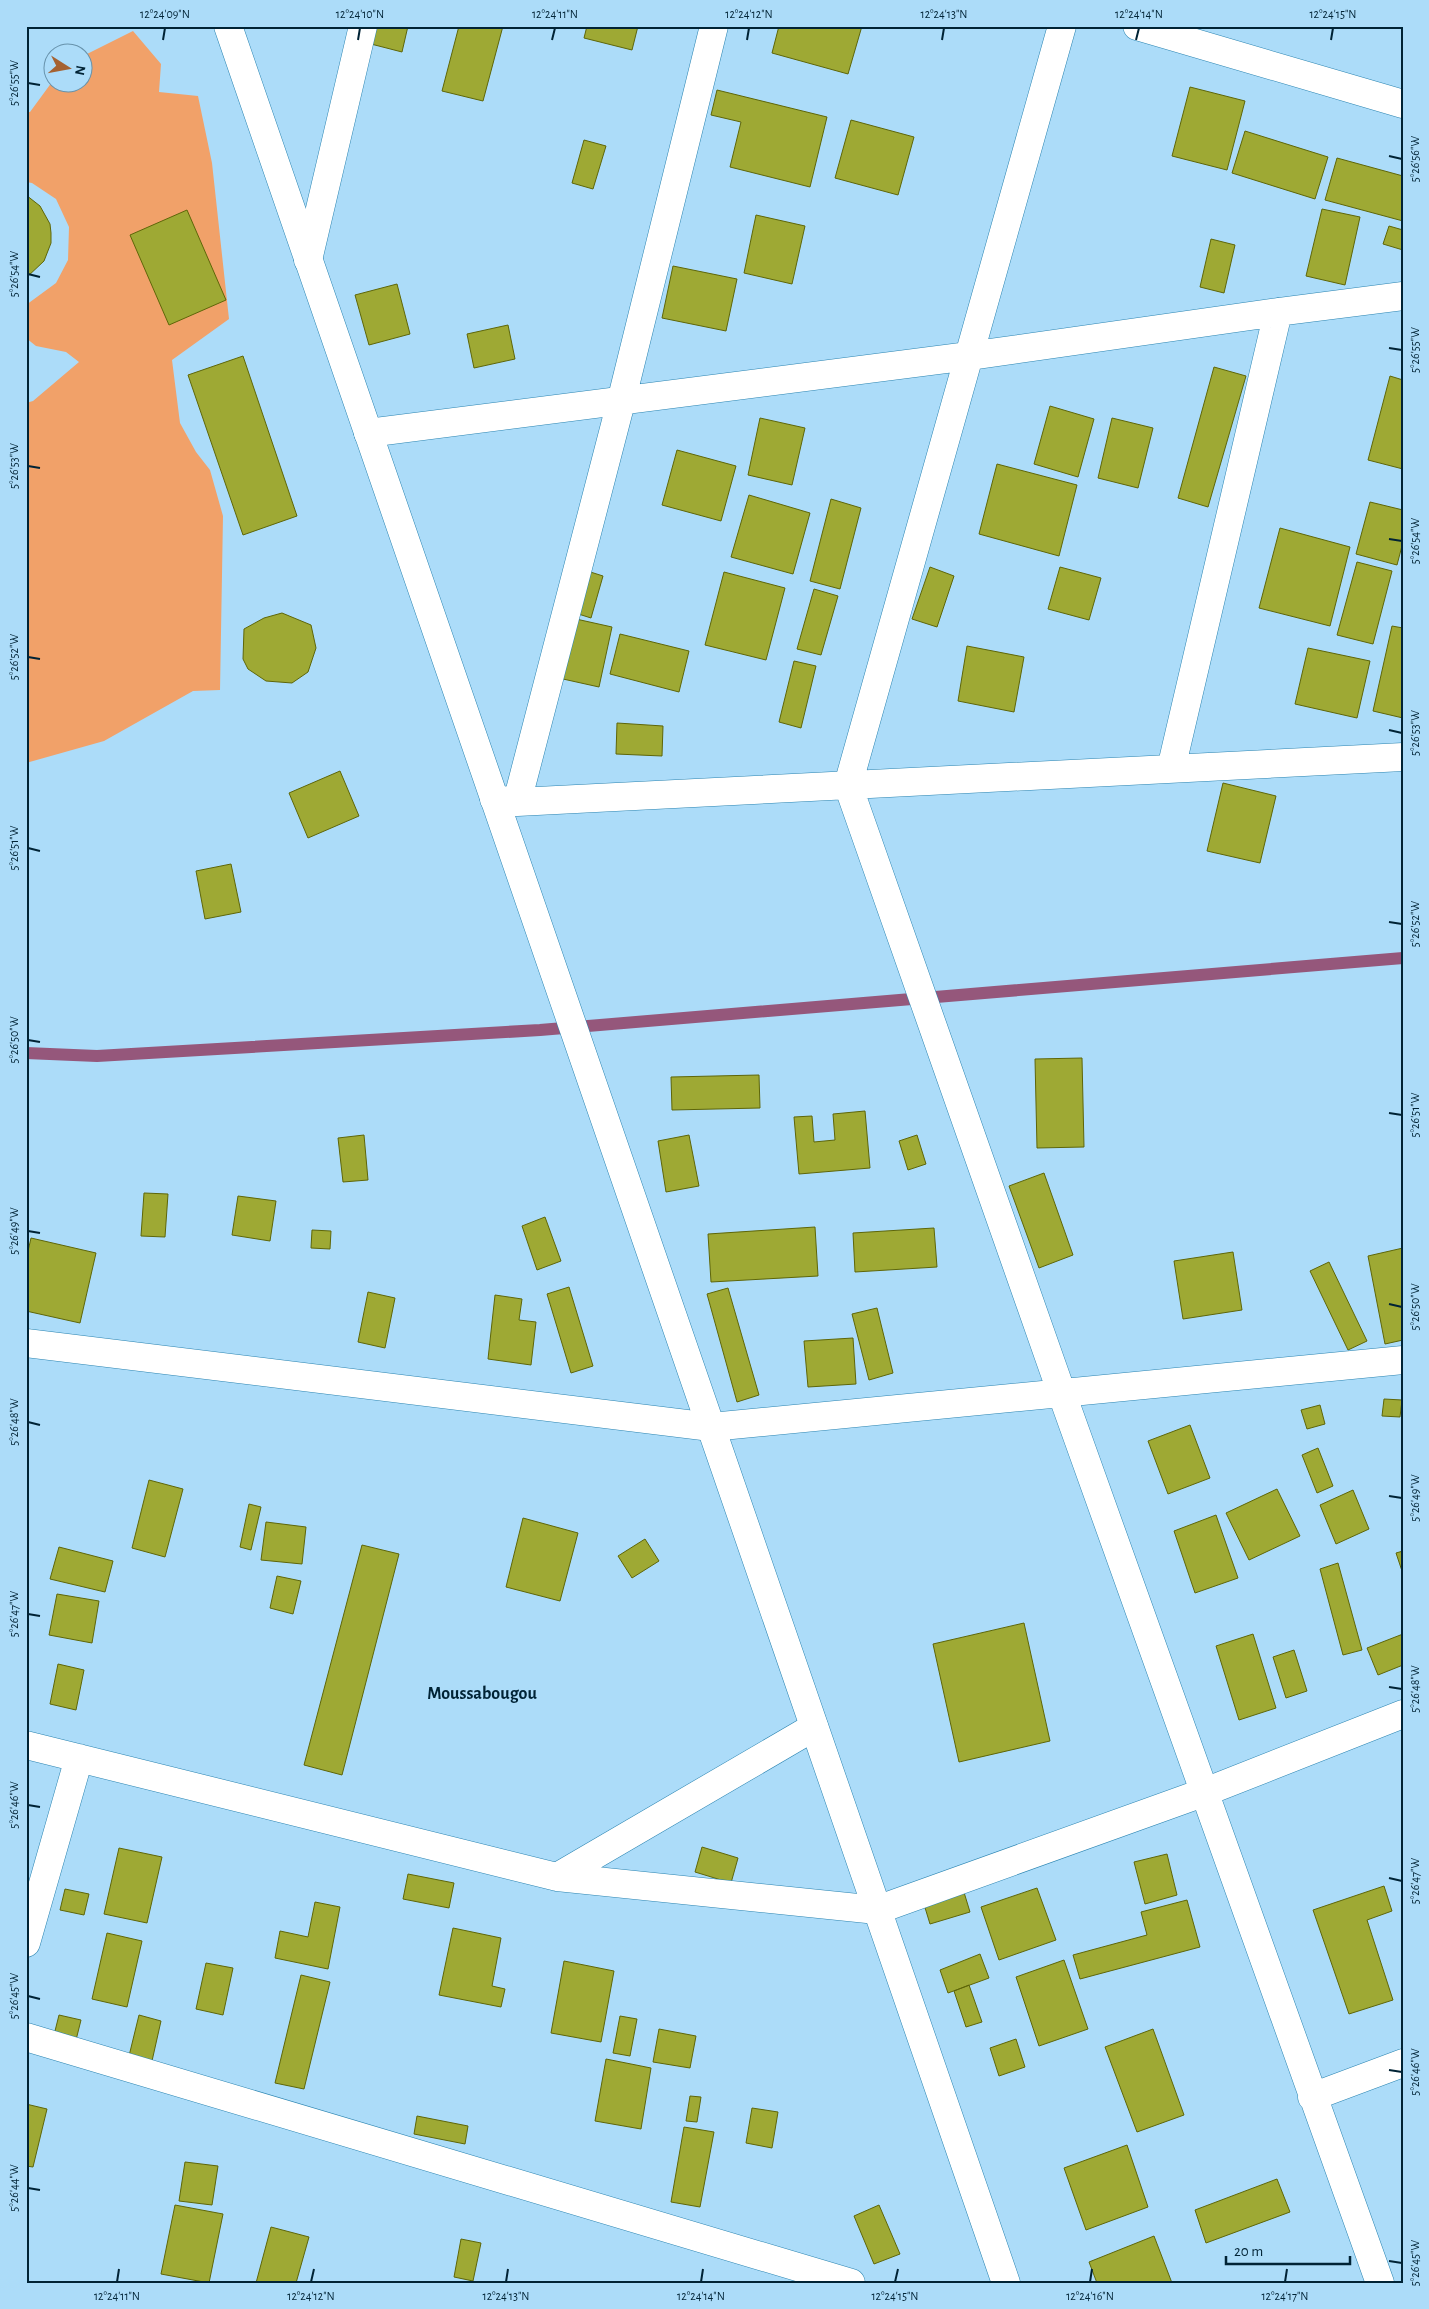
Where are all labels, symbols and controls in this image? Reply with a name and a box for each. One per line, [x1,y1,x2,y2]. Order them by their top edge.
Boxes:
text: 12°24'09"N [140,8,190,20]
text: 12°24'10"N [336,8,384,20]
text: 12°24'11"N [532,8,578,20]
text: 12°24'12"N [725,8,773,20]
text: 12°24'13"N [921,8,967,20]
text: 12°24'14"N [1115,8,1163,20]
text: 12°24'15"N [1309,8,1357,20]
north arrow [42,42,92,92]
text: 5°26'55"W [8,60,20,106]
text: N [72,64,88,76]
text: 5°26'56"W [1409,135,1421,182]
text: 5°26'54"W [8,250,20,297]
text: 5°26'55"W [1409,327,1421,373]
text: 5°26'53"W [8,443,20,489]
text: 5°26'54"W [1409,517,1421,564]
text: 5°26'52"W [8,634,20,680]
text: 5°26'53"W [1409,710,1421,756]
text: 5°26'51"W [8,825,20,871]
text: 5°26'52"W [1409,901,1421,947]
text: 5°26'50"W [8,1016,20,1064]
text: 5°26'51"W [1409,1092,1421,1138]
text: 5°26'49"W [8,1207,20,1255]
text: 5°26'50"W [1409,1283,1421,1331]
text: 5°26'48"W [8,1398,20,1446]
text: 5°26'49"W [1409,1474,1421,1522]
text: 5°26'47"W [8,1590,20,1637]
text: 5°26'48"W [1409,1665,1421,1713]
district label: Moussabougou [427,1685,537,1703]
text: 5°26'46"W [8,1781,20,1829]
text: 5°26'47"W [1409,1857,1421,1904]
text: 5°26'45"W [8,1972,20,2019]
text: 5°26'46"W [1409,2048,1421,2096]
text: 5°26'44"W [8,2164,20,2212]
scale bar [1226,2234,1350,2266]
text: 5°26'45"W [1409,2239,1421,2286]
text: 20 m [1234,2244,1263,2259]
text: 12°24'11"N [94,2290,140,2302]
text: 12°24'12"N [287,2290,335,2302]
text: 12°24'13"N [483,2290,529,2302]
text: 12°24'14"N [677,2290,725,2302]
text: 12°24'15"N [871,2290,919,2302]
text: 12°24'16"N [1066,2290,1114,2302]
text: 12°24'17"N [1261,2290,1309,2302]

